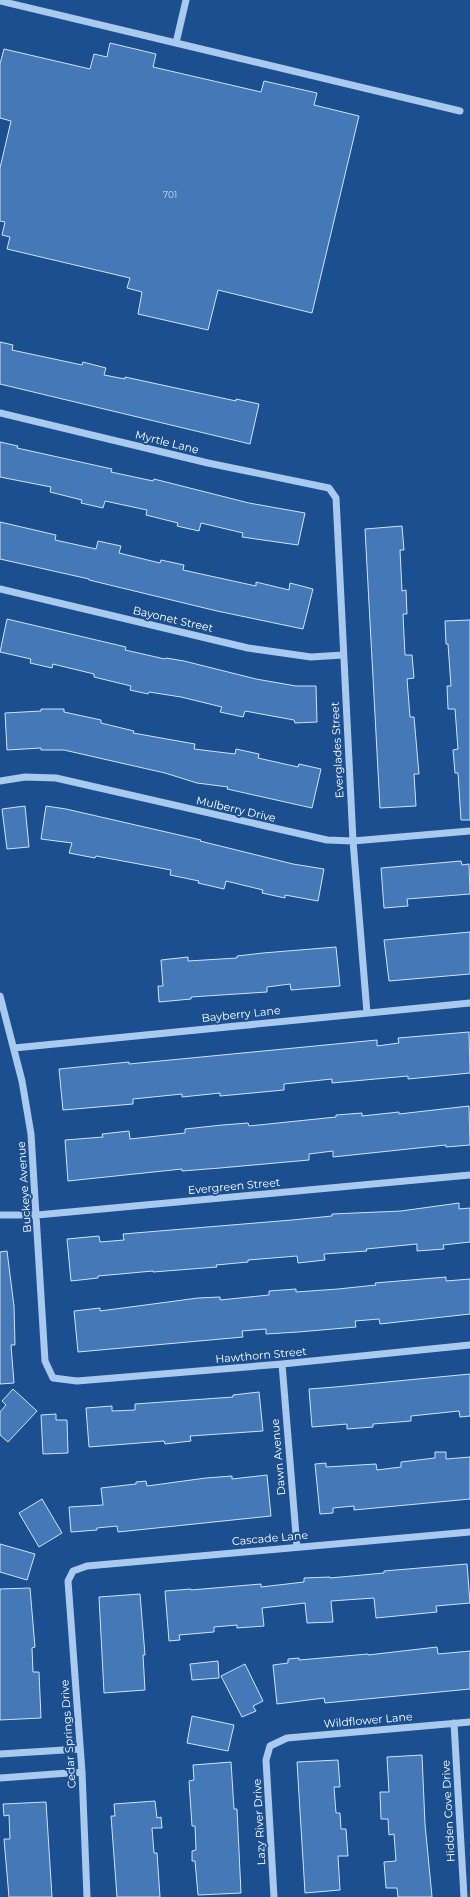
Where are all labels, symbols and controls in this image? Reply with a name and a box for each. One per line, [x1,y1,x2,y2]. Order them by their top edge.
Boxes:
house number: 701 [163,189,177,200]
street label: Myrtle Lane [134,427,201,457]
street label: Bayonet Street [131,603,215,635]
street label: Everglades Street [327,701,347,799]
street label: Mulberry Drive [195,793,278,825]
street label: Bayberry Lane [201,1003,281,1025]
street label: Buckeye Avenue [14,1141,34,1233]
street label: Evergreen Street [187,1175,281,1197]
street label: Hawthorn Street [215,1344,308,1366]
street label: Dawn Avenue [268,1418,288,1496]
street label: Cascade Lane [231,1528,309,1548]
street label: Cedar Springs Drive [57,1679,79,1789]
street label: Wildflower Lane [323,1709,413,1731]
street label: Hidden Cove Drive [438,1759,458,1862]
street label: Lazy River Drive [250,1778,268,1866]

